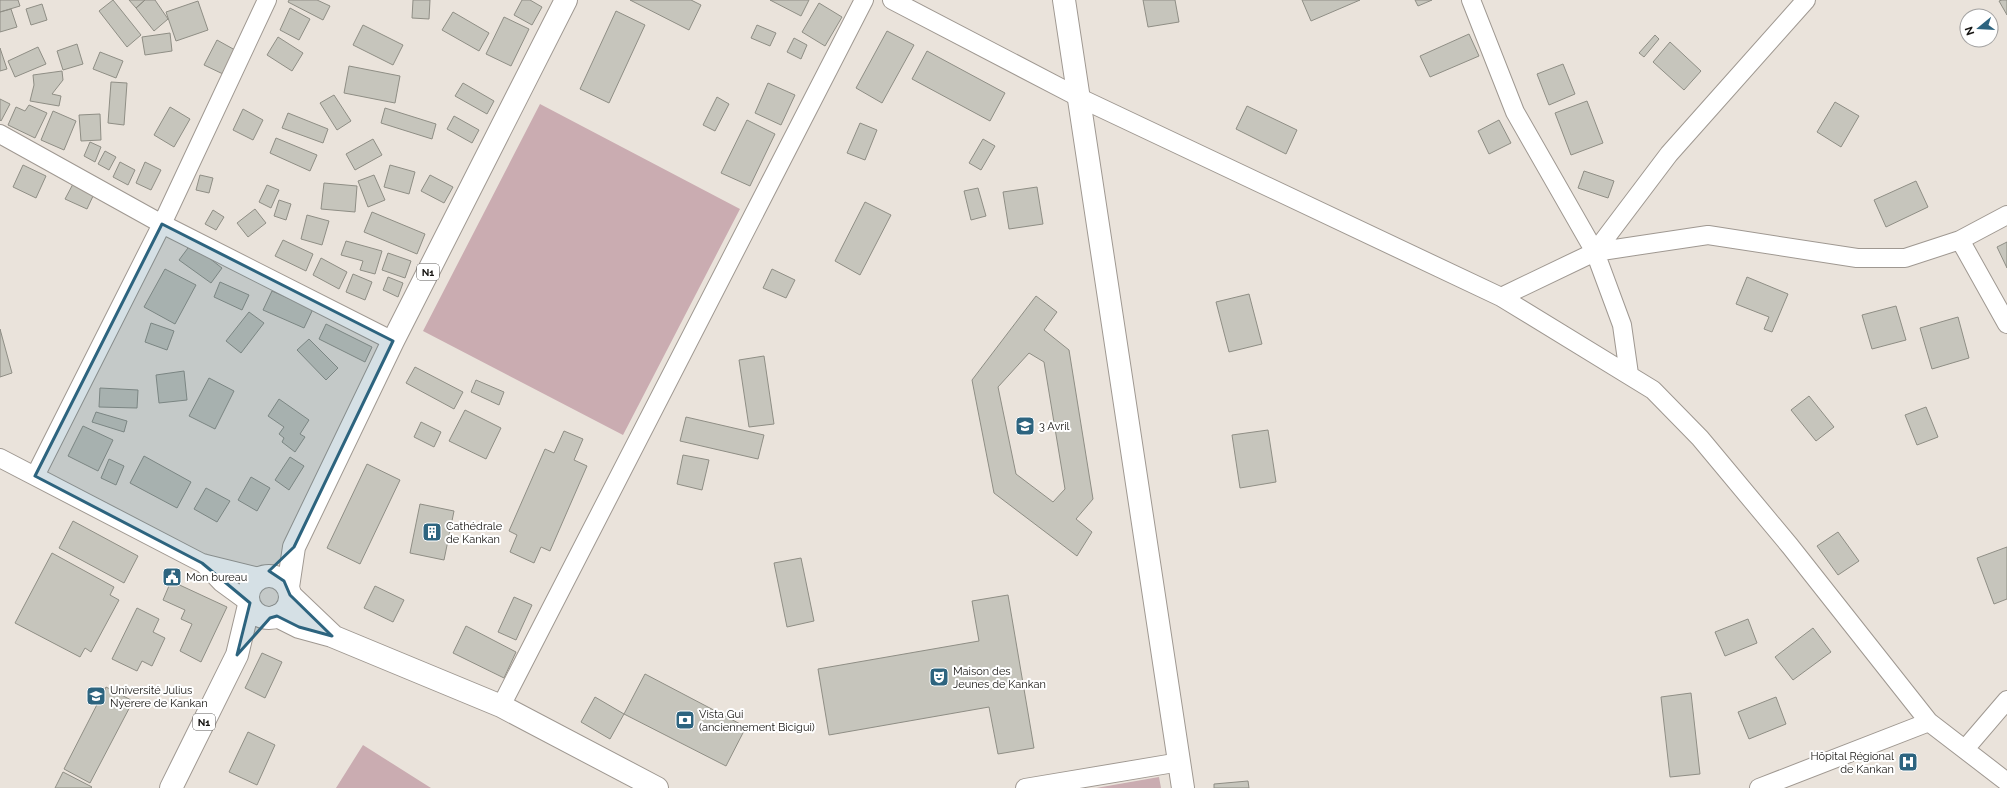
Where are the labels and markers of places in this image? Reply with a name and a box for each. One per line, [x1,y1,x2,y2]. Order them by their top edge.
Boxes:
school or university icon: 3 Avril [1014,415,1036,437]
place label: 3 Avril [1039,420,1070,433]
place label: Cathédrale de Kankan [446,520,503,546]
building icon: Cathédrale de Kankan [421,521,443,543]
public building icon: Mon bureau [161,566,183,588]
place label: Mon bureau [186,571,247,584]
place label: Maison des Jeunes de Kankan [953,665,1046,691]
theatre icon: Maison des Jeunes de Kankan [928,666,950,688]
place label: Université Julius Nyerere de Kankan [110,684,208,710]
school or university icon: Université Julius Nyerere de Kankan [85,685,107,707]
place label: Vista Gui (anciennement Bicigui) [699,708,815,734]
bank icon: Vista Gui (anciennement Bicigui) [674,709,696,731]
place label: Hôpital Régional de Kankan [1811,750,1894,776]
hospital icon: Hôpital Régional de Kankan [1897,751,1919,773]

